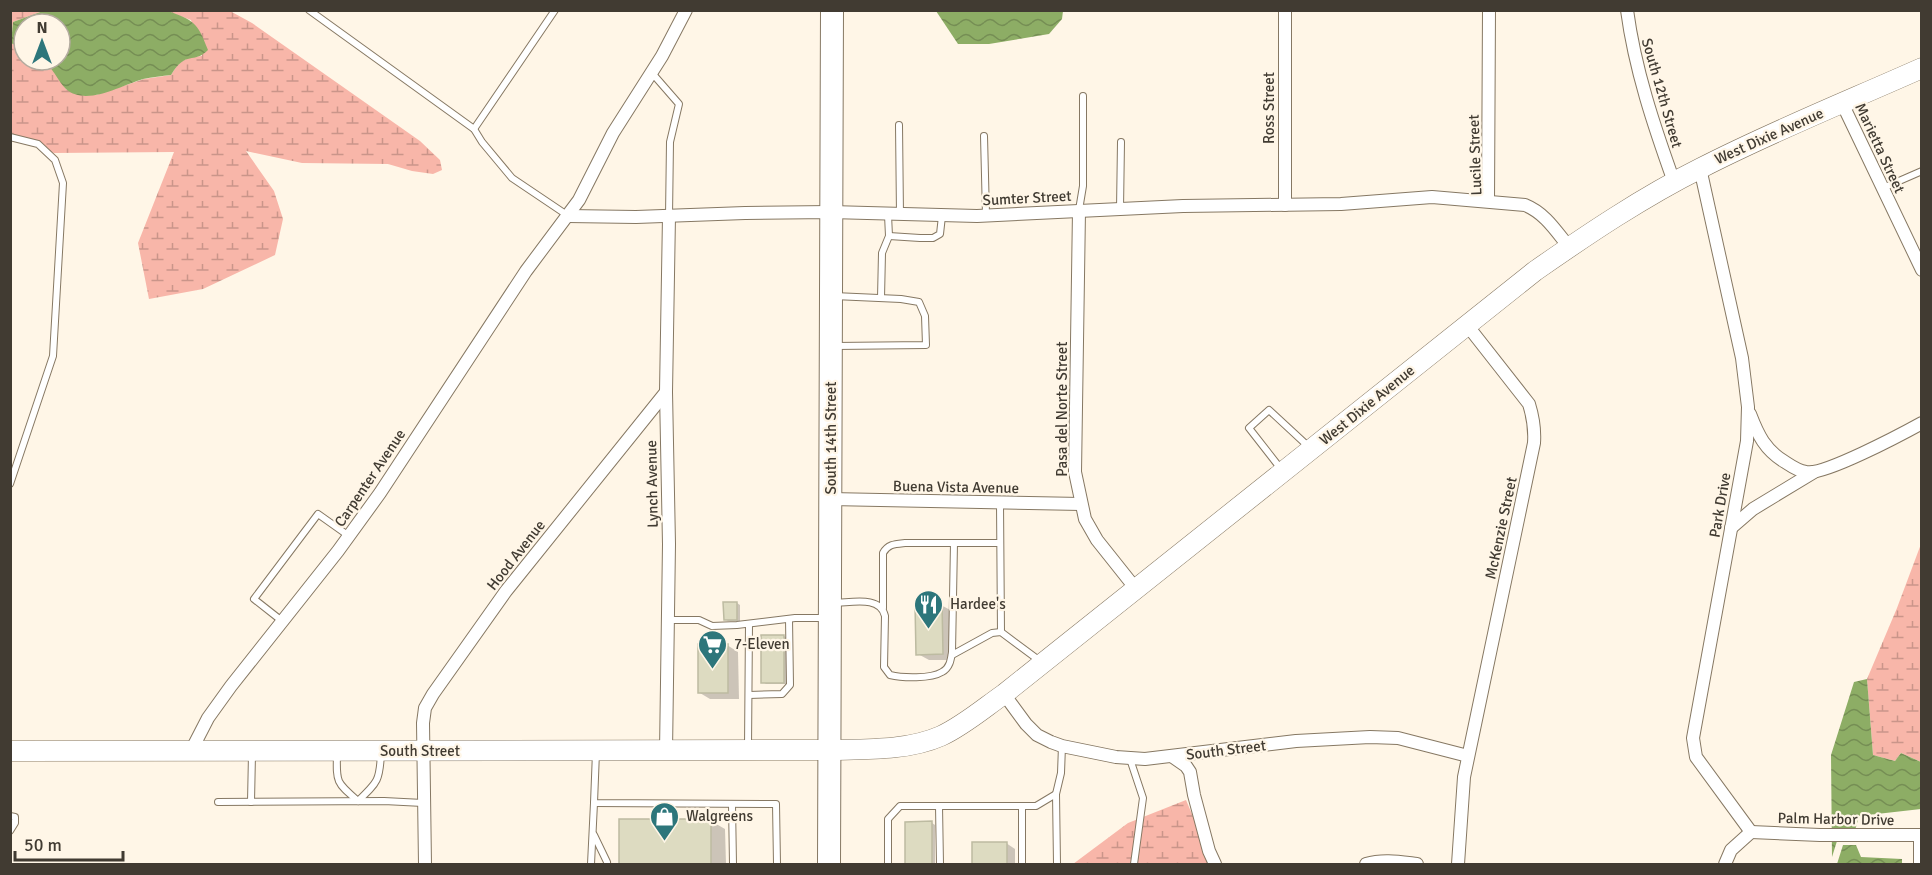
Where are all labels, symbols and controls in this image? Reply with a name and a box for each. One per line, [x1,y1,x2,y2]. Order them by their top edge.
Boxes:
north arrow [12,12,72,72]
text: N [36,18,48,38]
street label: South 12th Street [1638,36,1686,150]
street label: Ross Street [1260,72,1278,144]
street label: Marietta Street [1851,100,1909,196]
street label: West Dixie Avenue [1712,104,1826,168]
street label: Lucile Street [1465,114,1485,196]
street label: Sumter Street [982,187,1072,209]
street label: Pasa del Norte Street [1053,341,1071,477]
street label: West Dixie Avenue [1316,361,1418,449]
street label: South 14th Street [822,381,840,495]
street label: Carpenter Avenue [331,426,409,530]
street label: Lynch Avenue [642,440,662,528]
street label: Park Drive [1705,471,1735,539]
street label: McKenzie Street [1481,475,1521,581]
street label: Buena Vista Avenue [893,477,1019,497]
street label: Hood Avenue [483,516,549,594]
restaurant icon: Hardee's [913,588,945,630]
place label: Hardee's [950,595,1006,613]
supermarket icon: 7-Eleven [697,628,729,670]
place label: 7-Eleven [734,635,790,653]
street label: South Street [1185,736,1267,764]
street label: South Street [380,742,460,760]
shop icon: Walgreens [649,800,681,842]
place label: Walgreens [686,807,753,825]
street label: Palm Harbor Drive [1777,809,1895,829]
scale bar [15,824,123,862]
text: 50 m [24,834,62,856]

